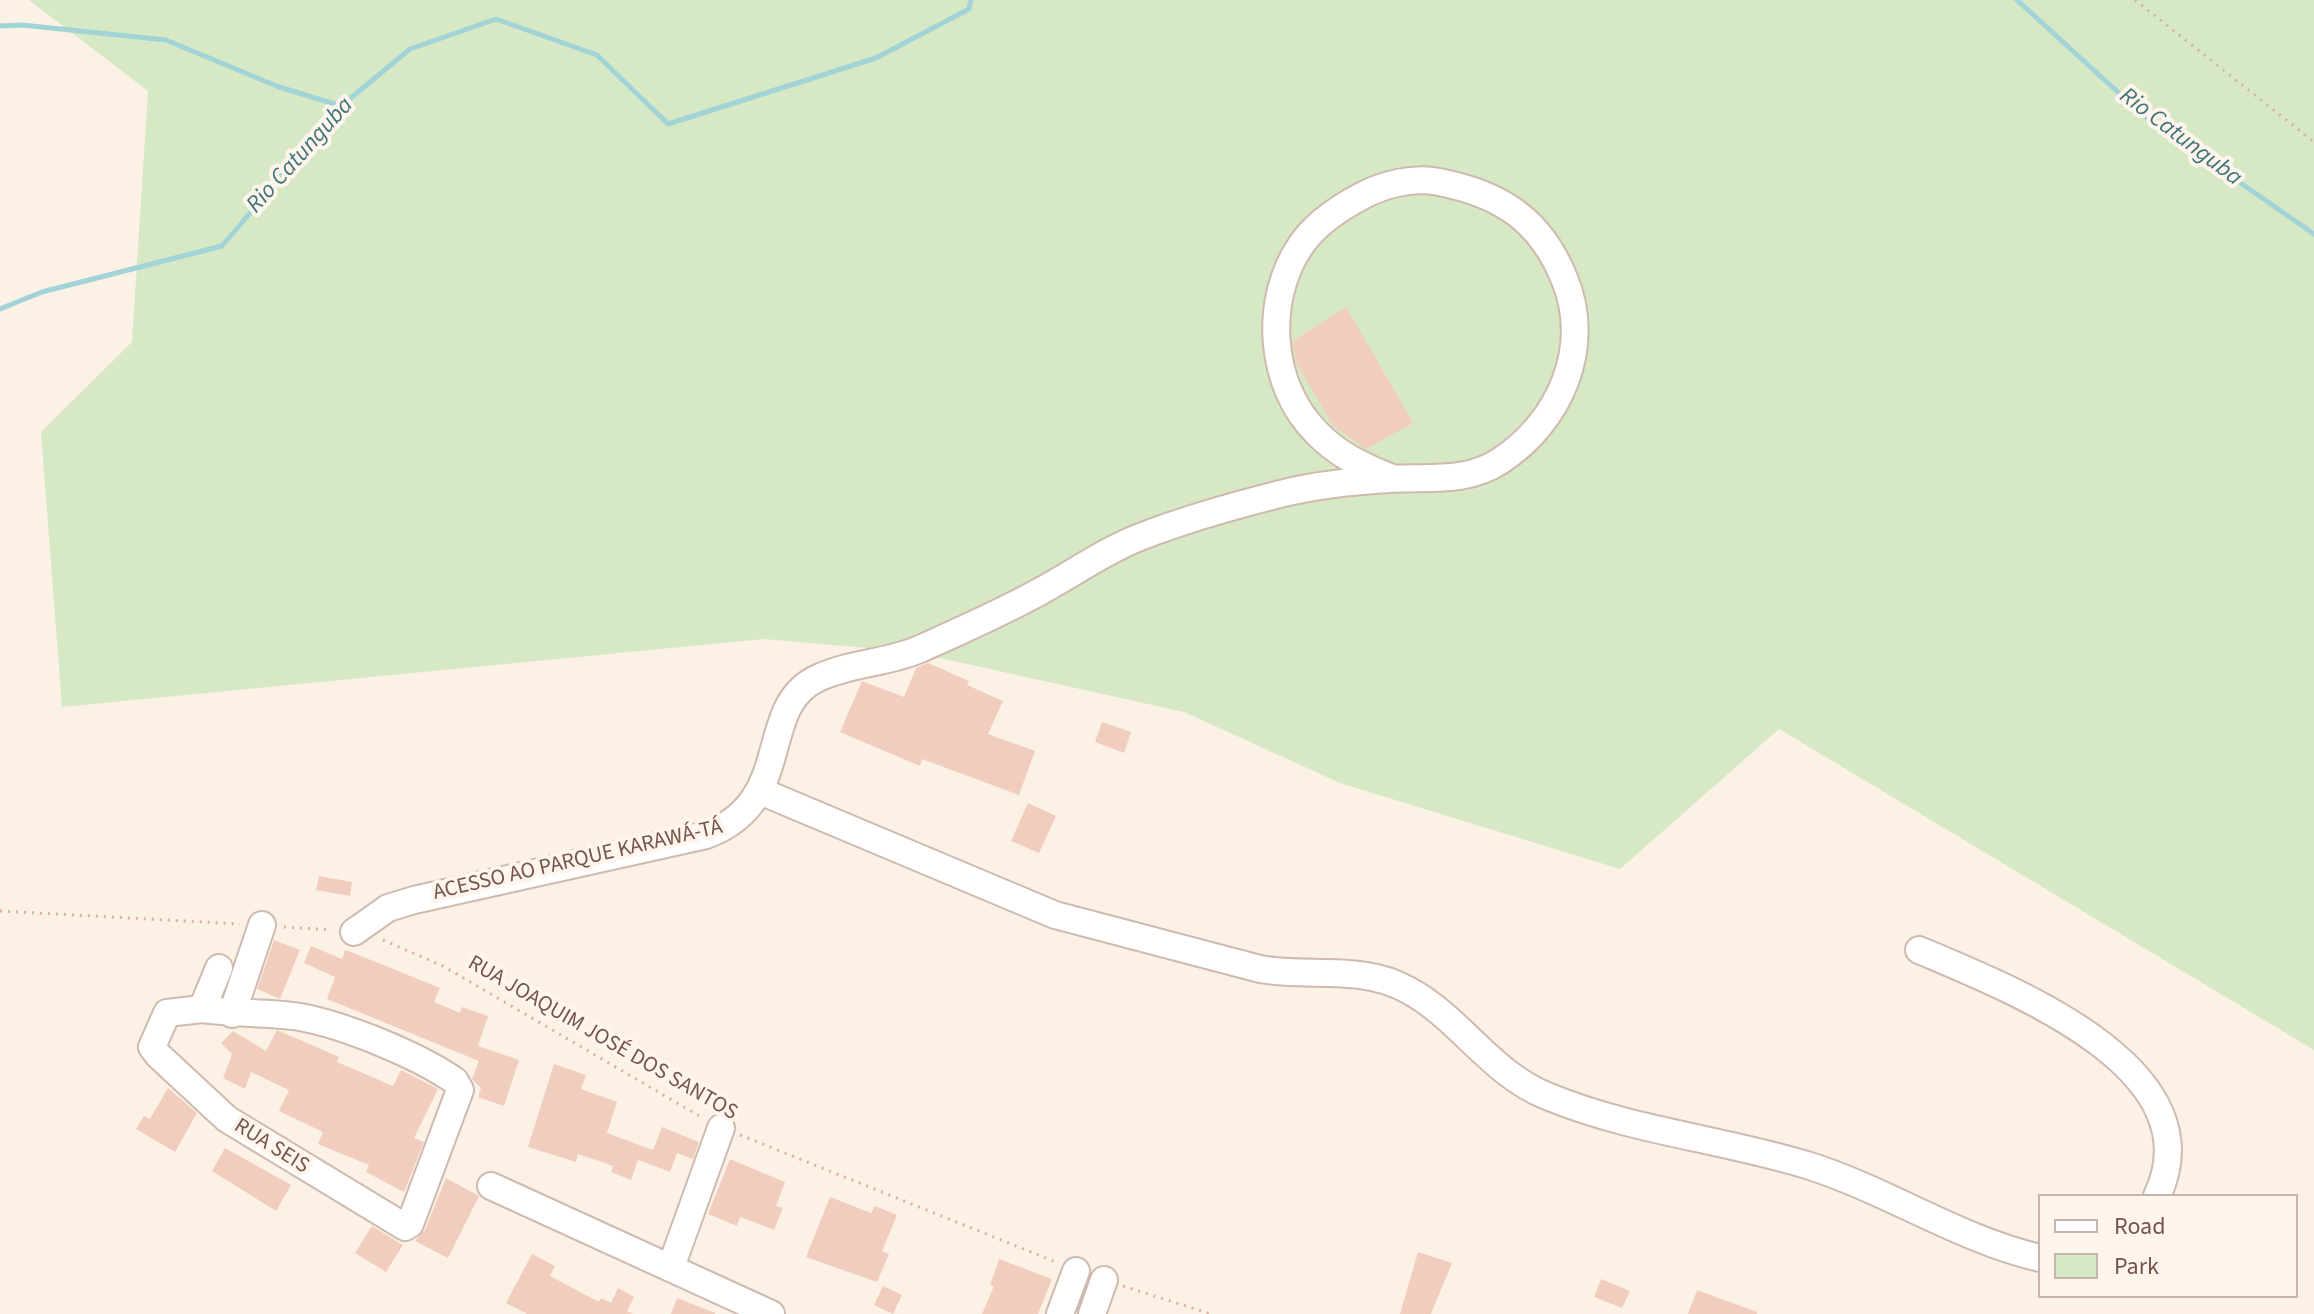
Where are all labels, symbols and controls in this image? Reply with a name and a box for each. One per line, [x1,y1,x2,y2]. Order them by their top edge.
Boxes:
water label: Rio Catunguba [2113,83,2247,193]
water label: Rio Catunguba [242,92,360,220]
street label: ACESSO AO PARQUE KARAWÁ-TÁ [431,815,725,907]
street label: RUA JOAQUIM JOSÉ DOS SANTOS [462,951,742,1127]
street label: RUA SEIS [229,1114,313,1180]
legend [2038,1194,2298,1298]
text: Road [2114,1209,2166,1244]
text: Park [2114,1249,2159,1284]

